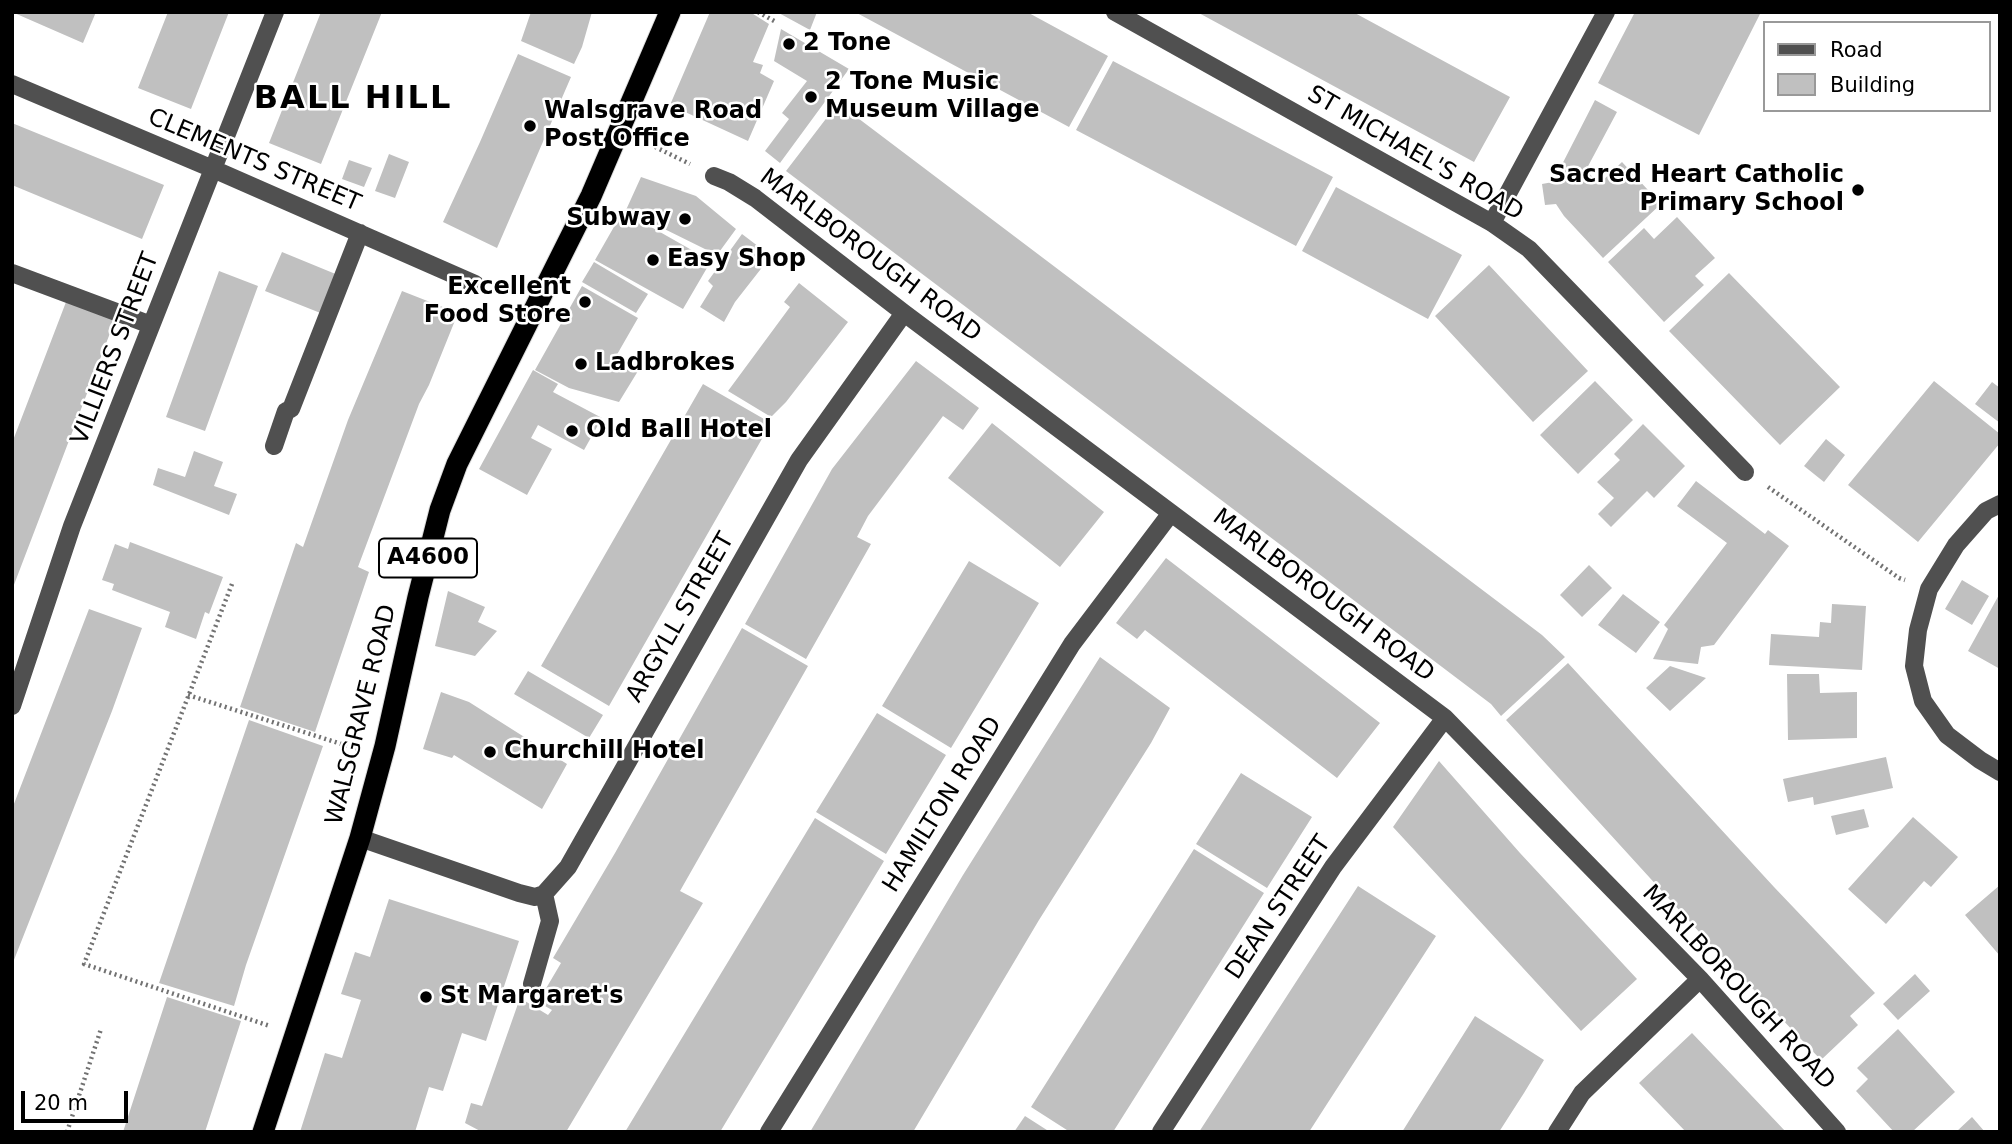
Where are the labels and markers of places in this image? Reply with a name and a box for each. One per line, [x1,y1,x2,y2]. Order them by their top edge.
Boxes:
place label: 2 Tone [803,30,891,58]
marker: 2 Tone [781,36,797,52]
place label: 2 Tone Music Museum Village [825,69,1039,125]
marker: 2 Tone Music Museum Village [803,89,819,105]
place label: Walsgrave Road Post Office [544,98,762,154]
marker: Walsgrave Road Post Office [522,118,538,134]
place label: Sacred Heart Catholic Primary School [1549,162,1844,218]
marker: Sacred Heart Catholic Primary School [1850,182,1866,198]
place label: Subway [566,205,671,233]
marker: Subway [677,211,693,227]
place label: Easy Shop [667,246,806,274]
marker: Easy Shop [645,252,661,268]
place label: Excellent Food Store [424,274,571,330]
marker: Excellent Food Store [577,294,593,310]
place label: Ladbrokes [595,350,735,378]
marker: Ladbrokes [573,356,589,372]
place label: Old Ball Hotel [586,417,772,445]
marker: Old Ball Hotel [564,423,580,439]
place label: Churchill Hotel [504,738,705,766]
marker: Churchill Hotel [482,744,498,760]
place label: St Margaret's [440,983,624,1011]
marker: St Margaret's [418,989,434,1005]

